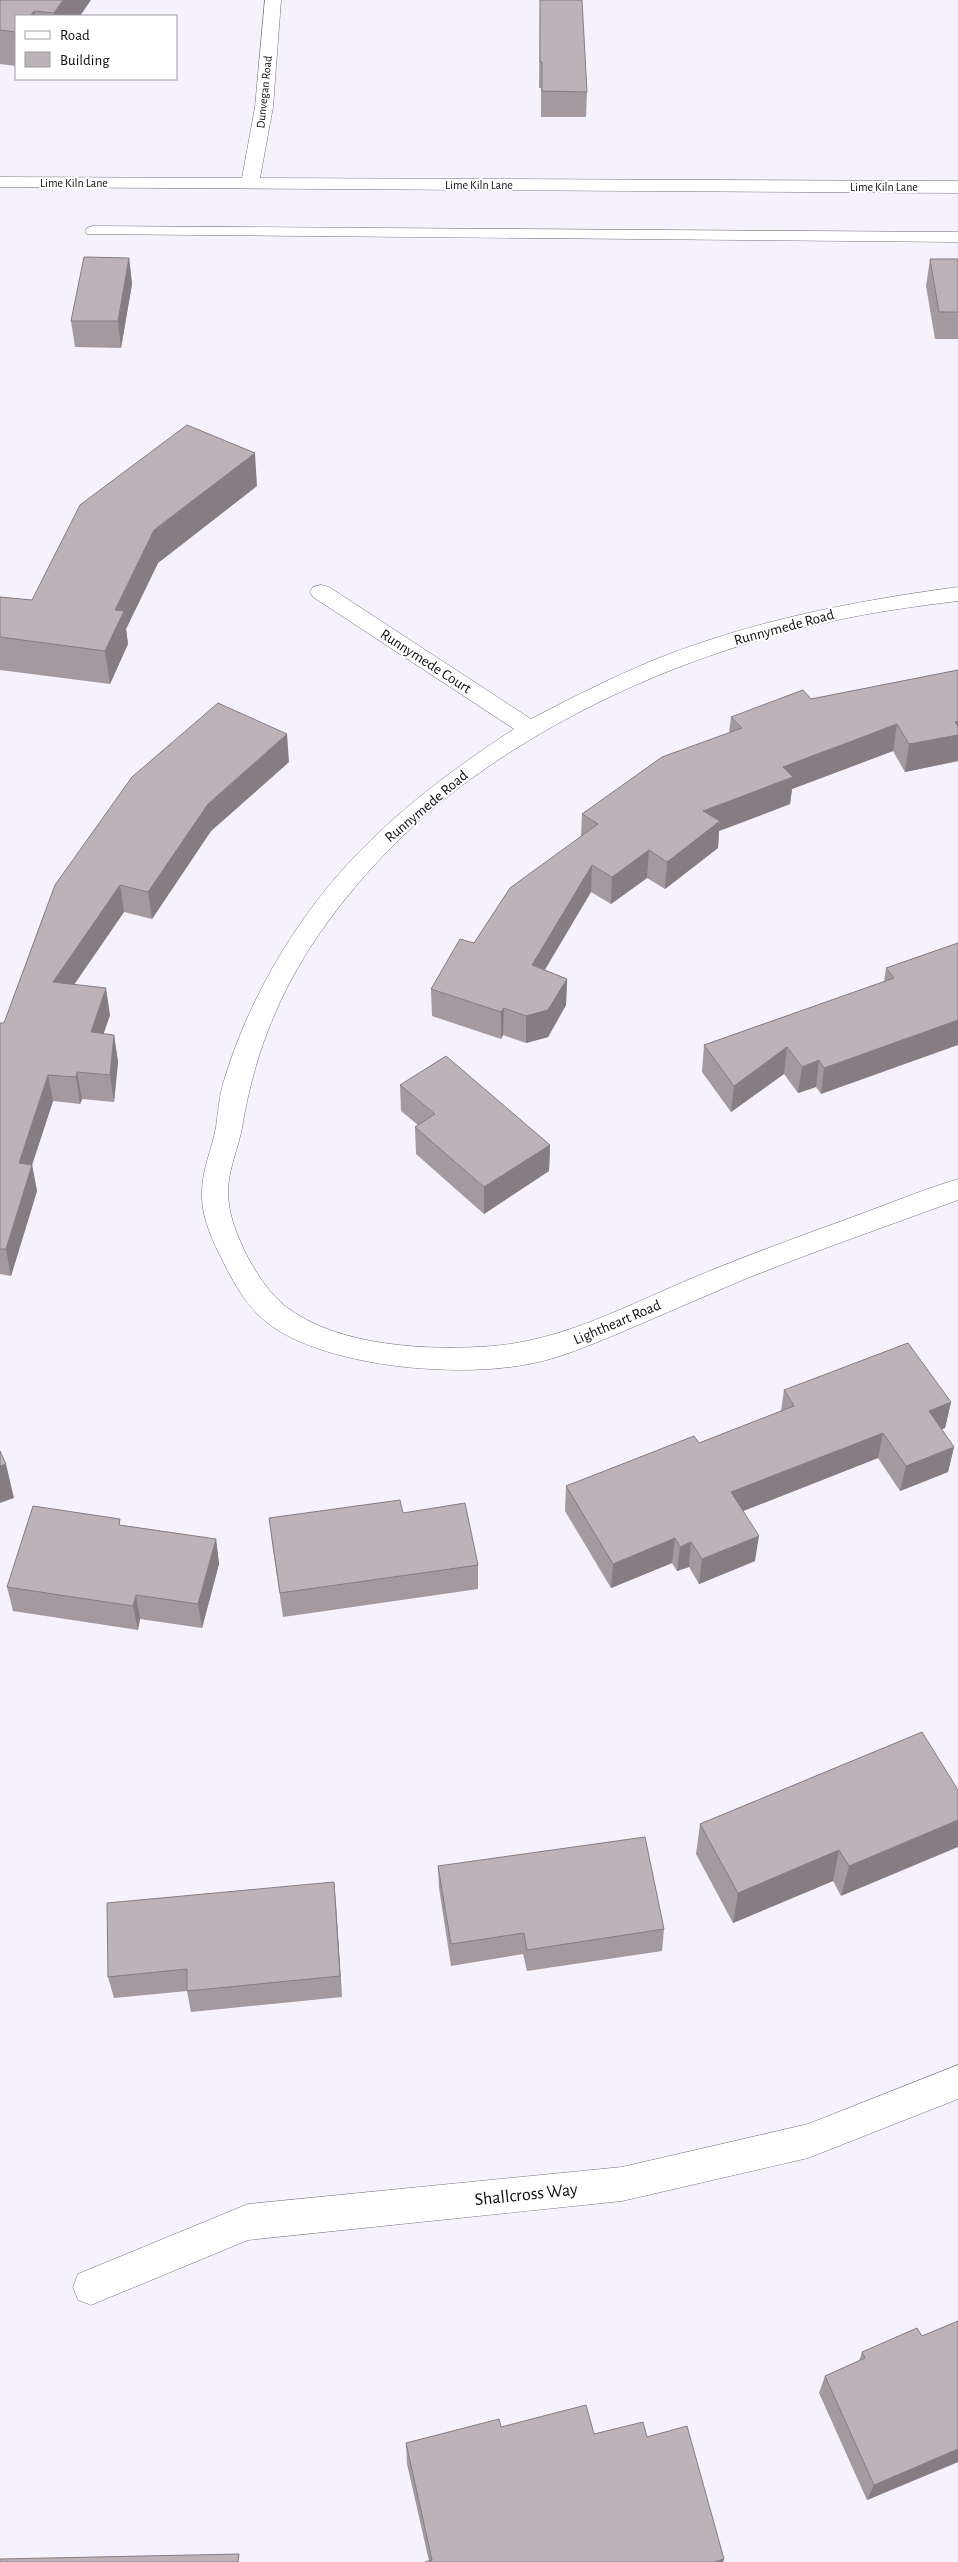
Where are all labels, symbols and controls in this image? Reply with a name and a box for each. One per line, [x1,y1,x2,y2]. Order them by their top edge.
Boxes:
legend [15,15,178,80]
text: Road [60,28,90,43]
text: Building [60,53,110,68]
street label: Dunvegan Road [254,55,274,129]
street label: Lime Kiln Lane [40,177,108,189]
street label: Lime Kiln Lane [445,179,513,191]
street label: Lime Kiln Lane [850,181,918,193]
street label: Runnymede Road [732,607,836,648]
street label: Runnymede Court [378,627,474,696]
street label: Runnymede Road [382,767,471,845]
street label: Lightheart Road [571,1297,663,1348]
street label: Shallcross Way [474,2181,579,2209]

